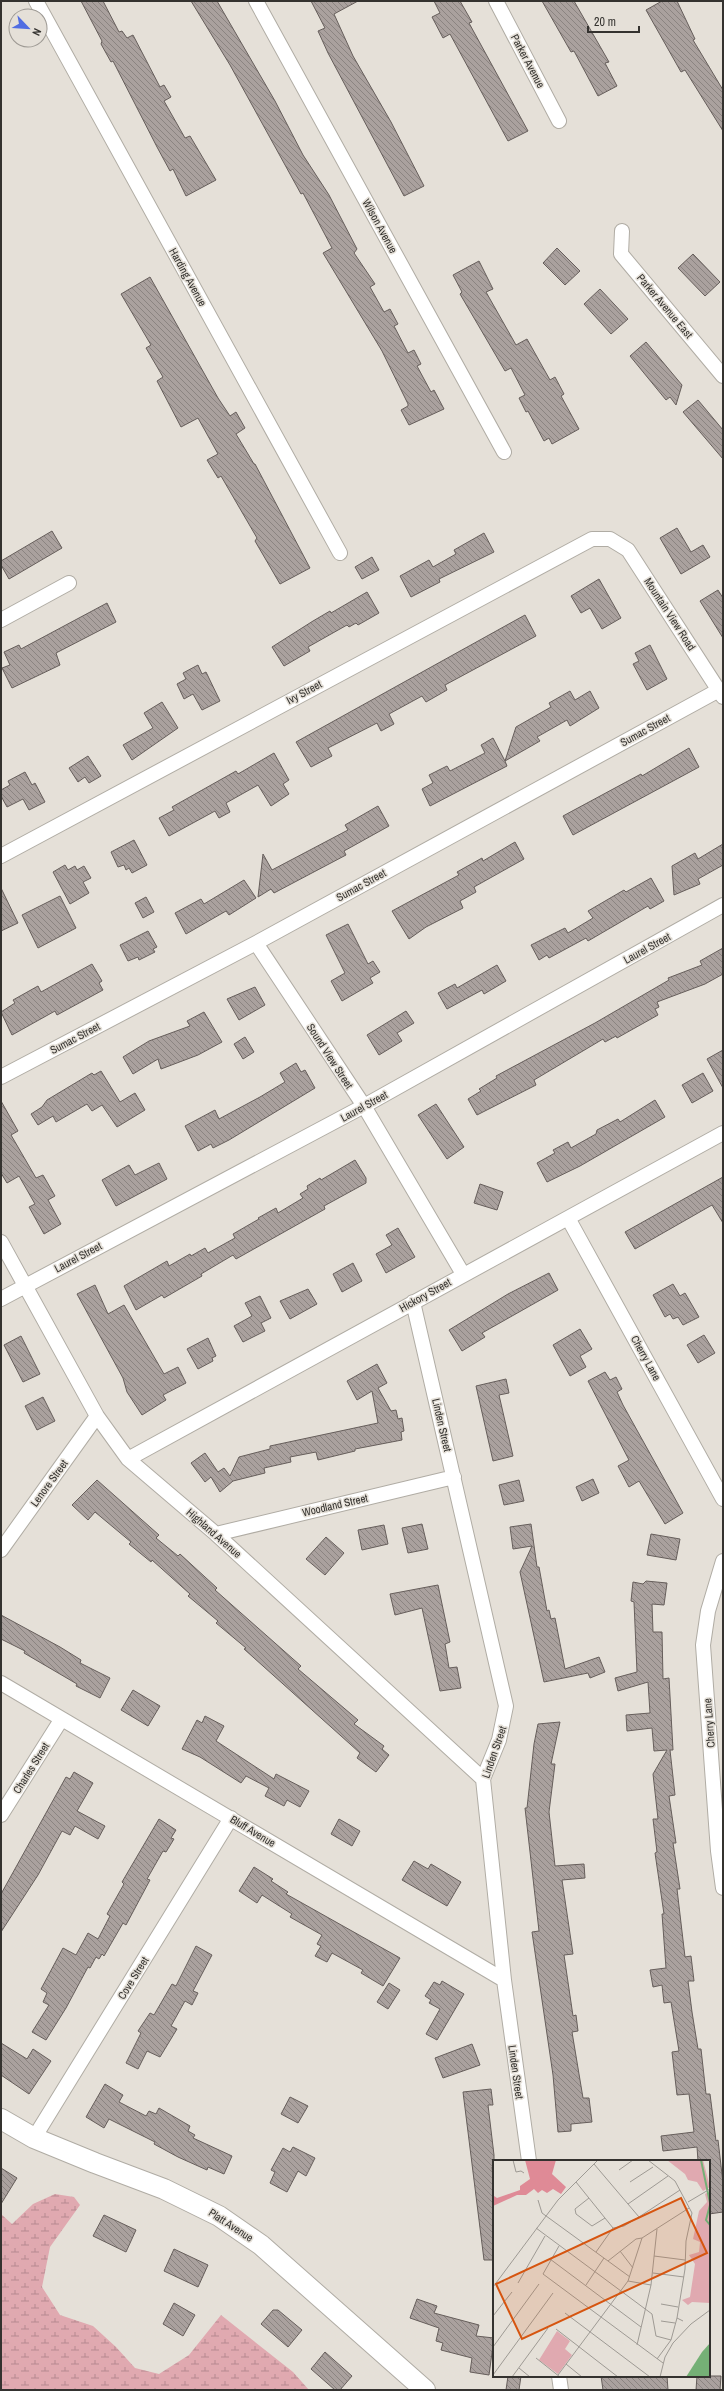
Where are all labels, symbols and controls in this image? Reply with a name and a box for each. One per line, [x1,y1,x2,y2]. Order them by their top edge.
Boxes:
north arrow [8,8,48,48]
scale bar [588,8,639,34]
text: 20 m [594,14,616,30]
text: N [29,26,45,38]
street label: Parker Avenue [508,32,548,90]
street label: Wilson Avenue [359,196,401,256]
street label: Harding Avenue [166,245,210,309]
street label: Parker Avenue East [634,271,696,341]
street label: Mountain View Road [641,575,699,653]
street label: Ivy Street [284,677,325,707]
street label: Sumac Street [618,710,673,749]
street label: Sumac Street [334,865,389,904]
street label: Laurel Street [621,929,673,967]
street label: Sumac Street [48,1019,103,1057]
street label: Sound View Street [304,1021,357,1092]
street label: Laurel Street [338,1087,390,1125]
street label: Laurel Street [52,1238,105,1275]
street label: Hickory Street [397,1275,454,1315]
street label: Cherry Lane [628,1333,664,1383]
street label: Linden Street [429,1397,455,1453]
street label: Lenore Street [27,1456,71,1509]
street label: Woodland Street [301,1491,370,1519]
street label: Highland Avenue [184,1505,244,1561]
street label: Cherry Lane [700,1698,718,1748]
street label: Linden Street [479,1724,510,1780]
street label: Charles Street [10,1739,52,1796]
street label: Bluff Avenue [228,1812,278,1850]
street label: Cove Street [114,1954,152,2002]
street label: Linden Street [505,2044,527,2100]
inset map [493,2160,710,2377]
street label: Platt Avenue [206,2205,256,2245]

